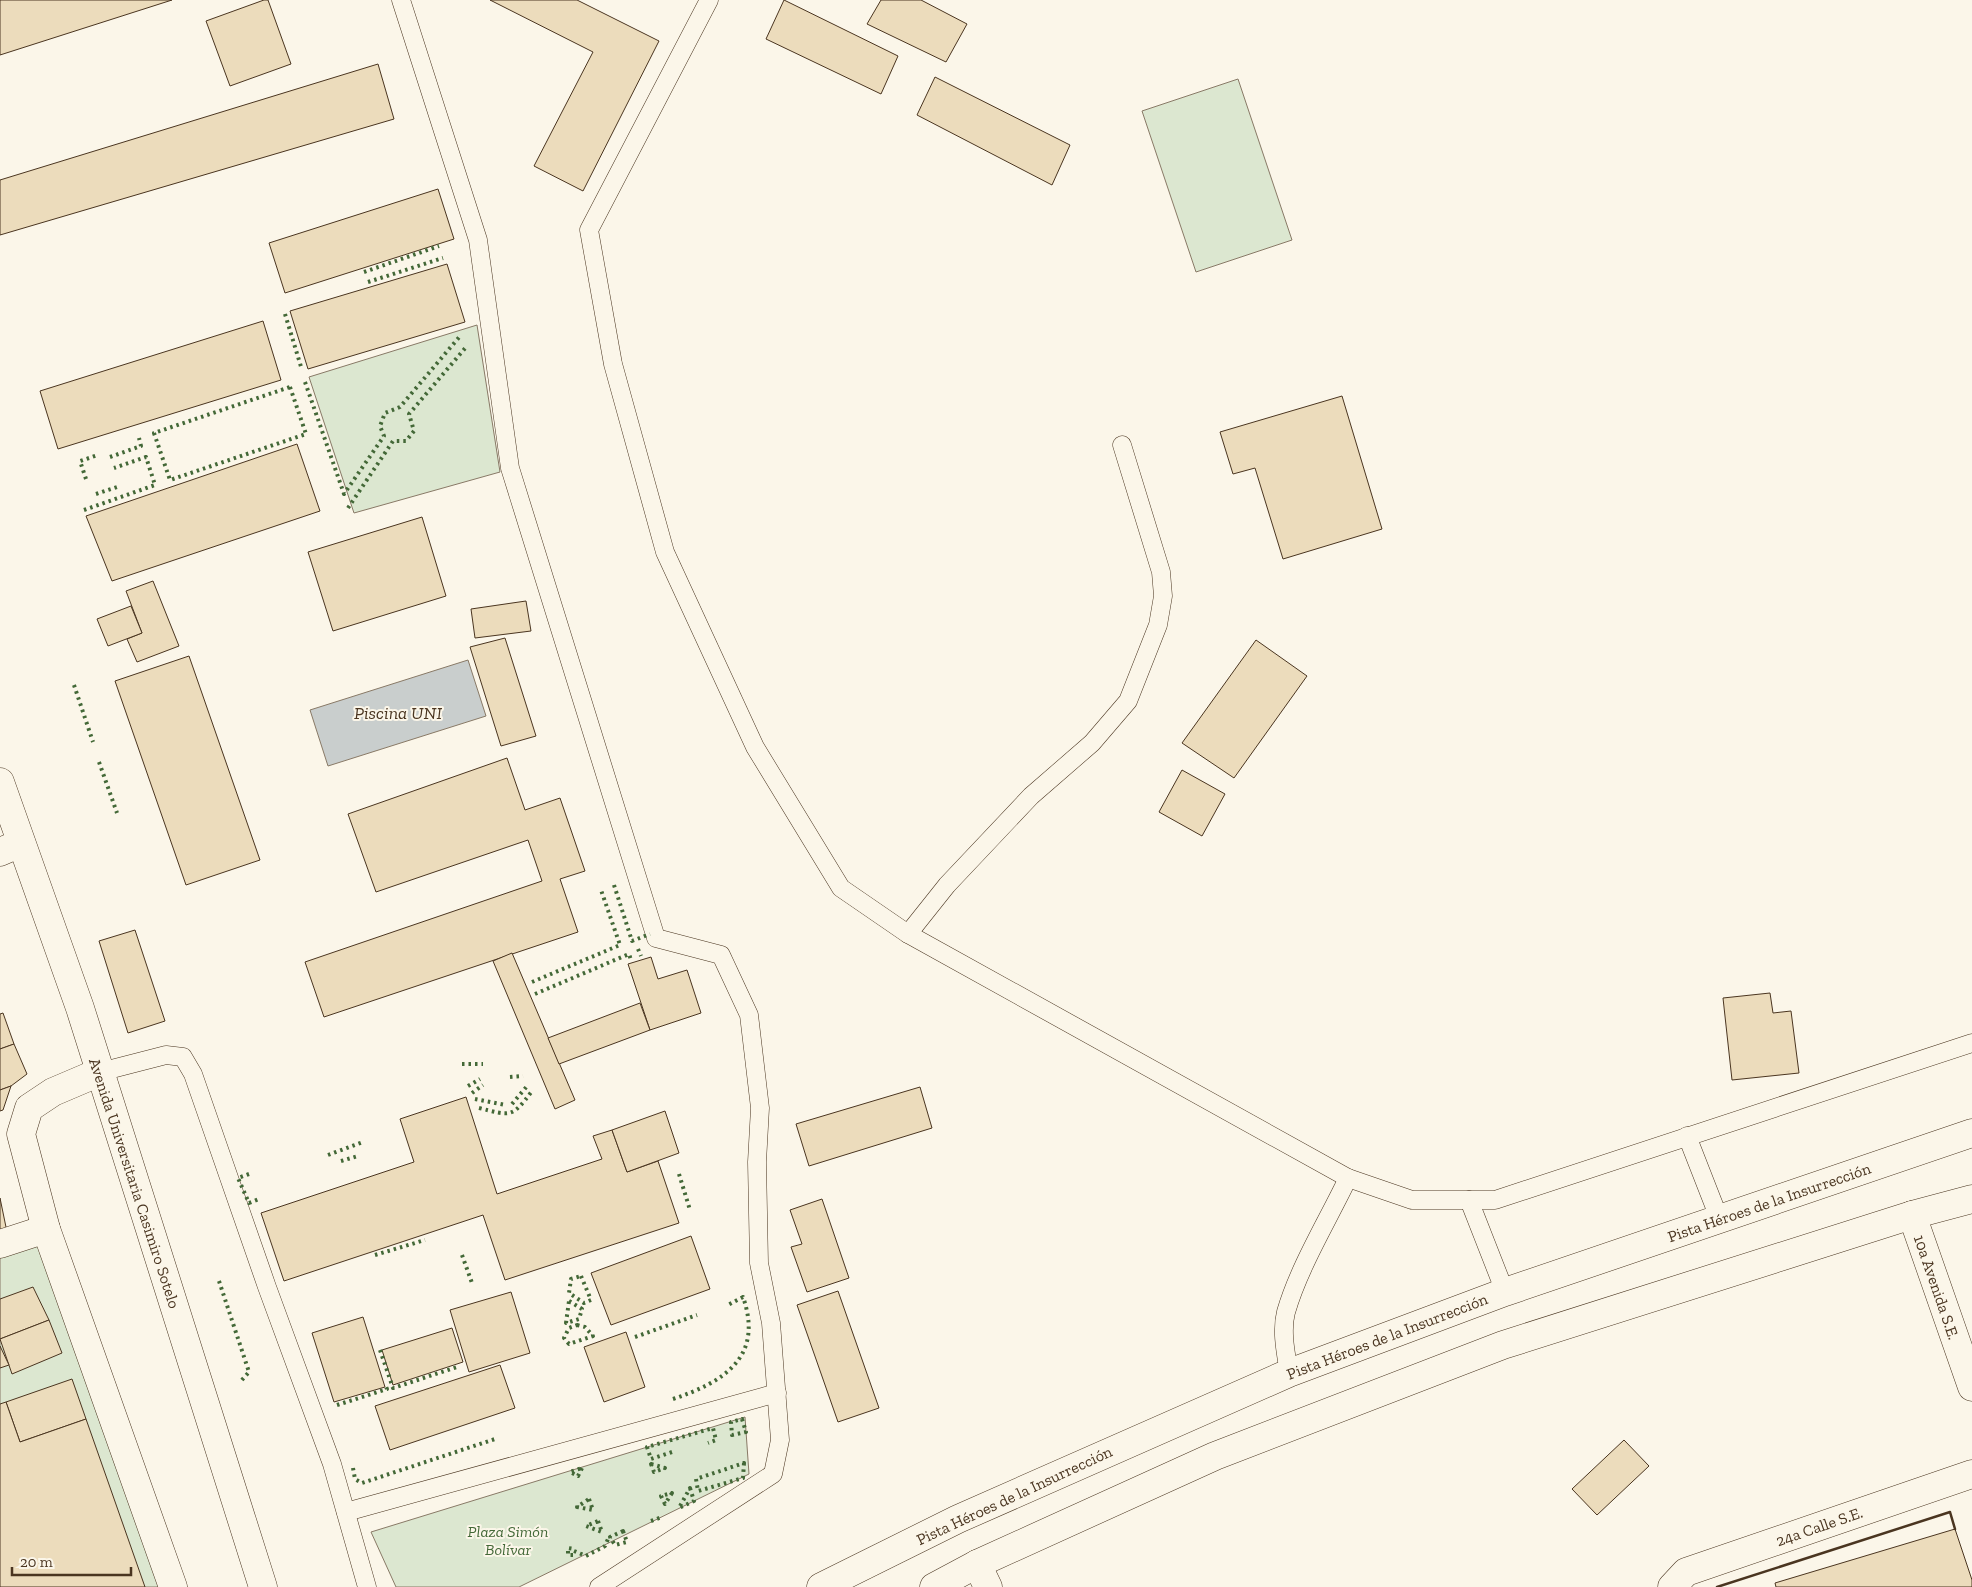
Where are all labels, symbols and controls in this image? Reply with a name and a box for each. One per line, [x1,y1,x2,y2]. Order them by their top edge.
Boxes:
water label: Piscina UNI [354,702,442,724]
street label: Avenida Universitaria Casimiro Sotelo [85,1056,184,1311]
street label: Pista Héroes de la Insurrección [1665,1158,1874,1246]
street label: 10a Avenida S.E. [1910,1232,1963,1342]
street label: Pista Héroes de la Insurrección [1284,1289,1491,1384]
street label: Pista Héroes de la Insurrección [913,1441,1116,1549]
street label: 24a Calle S.E. [1773,1503,1865,1550]
park label: Plaza Simón Bolívar [468,1522,548,1559]
scale bar [12,1544,131,1576]
text: 20 m [20,1553,53,1571]

